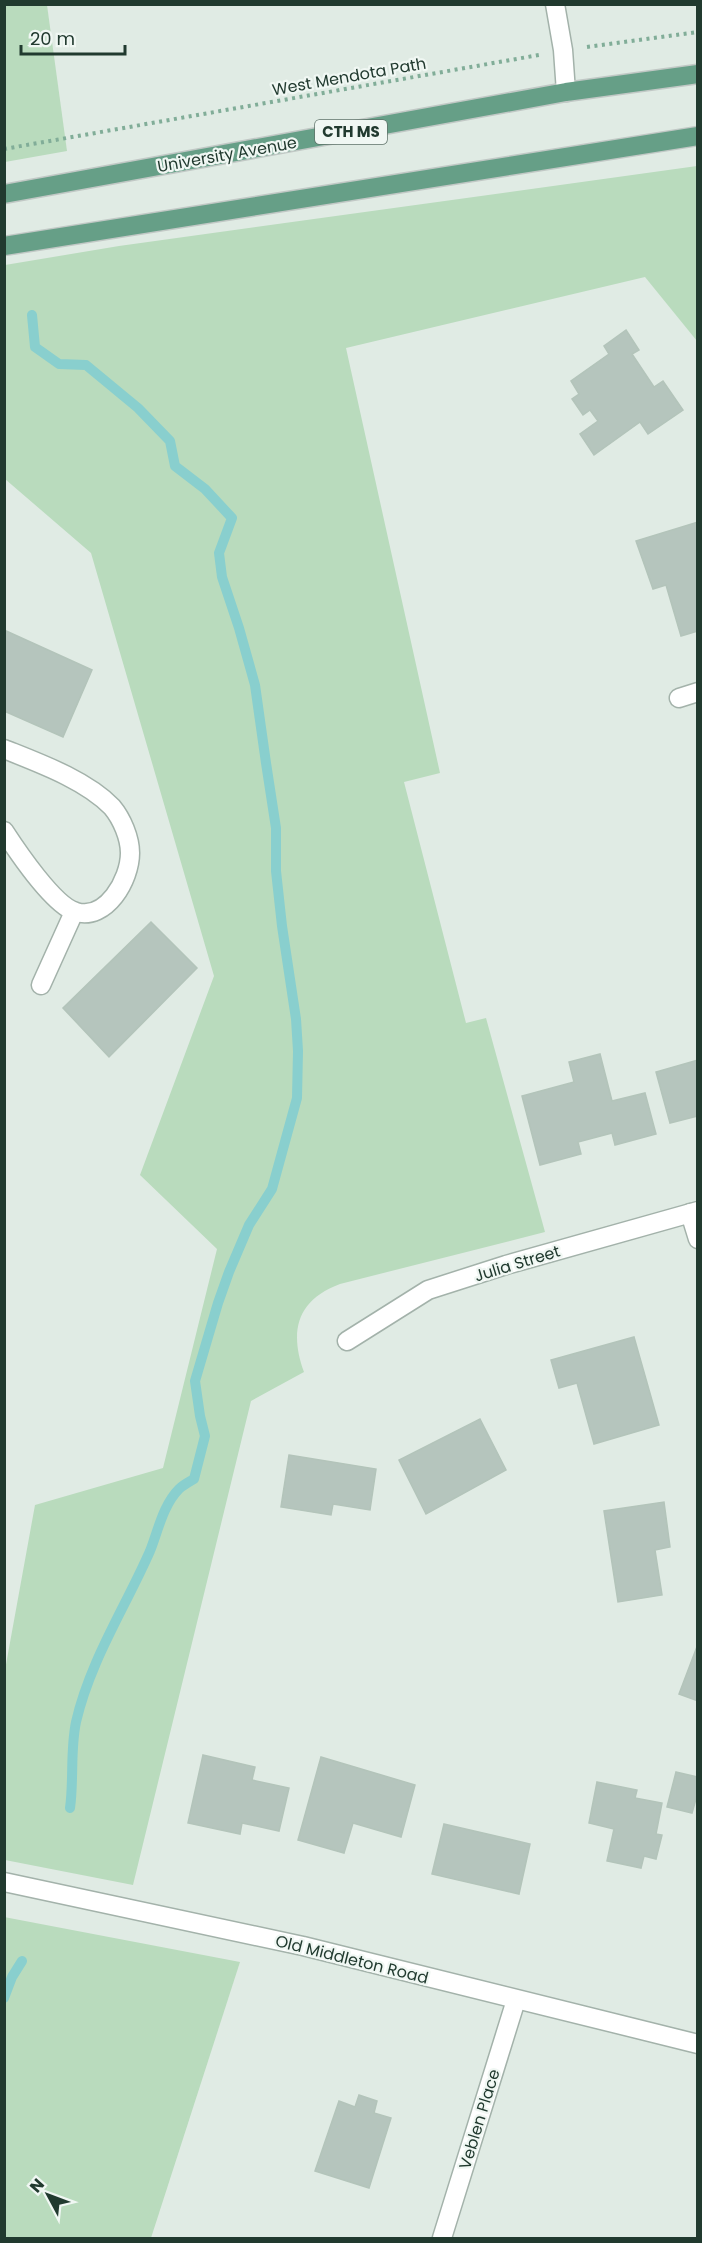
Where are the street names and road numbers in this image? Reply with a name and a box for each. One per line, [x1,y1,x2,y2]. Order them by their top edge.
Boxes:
street label: West Mendota Path [270,52,428,101]
road number: CTH MS [315,120,387,144]
street label: University Avenue [156,131,299,178]
street label: Julia Street [471,1239,563,1287]
street label: Old Middleton Road [273,1929,431,1990]
street label: Veblen Place [453,2066,506,2172]

